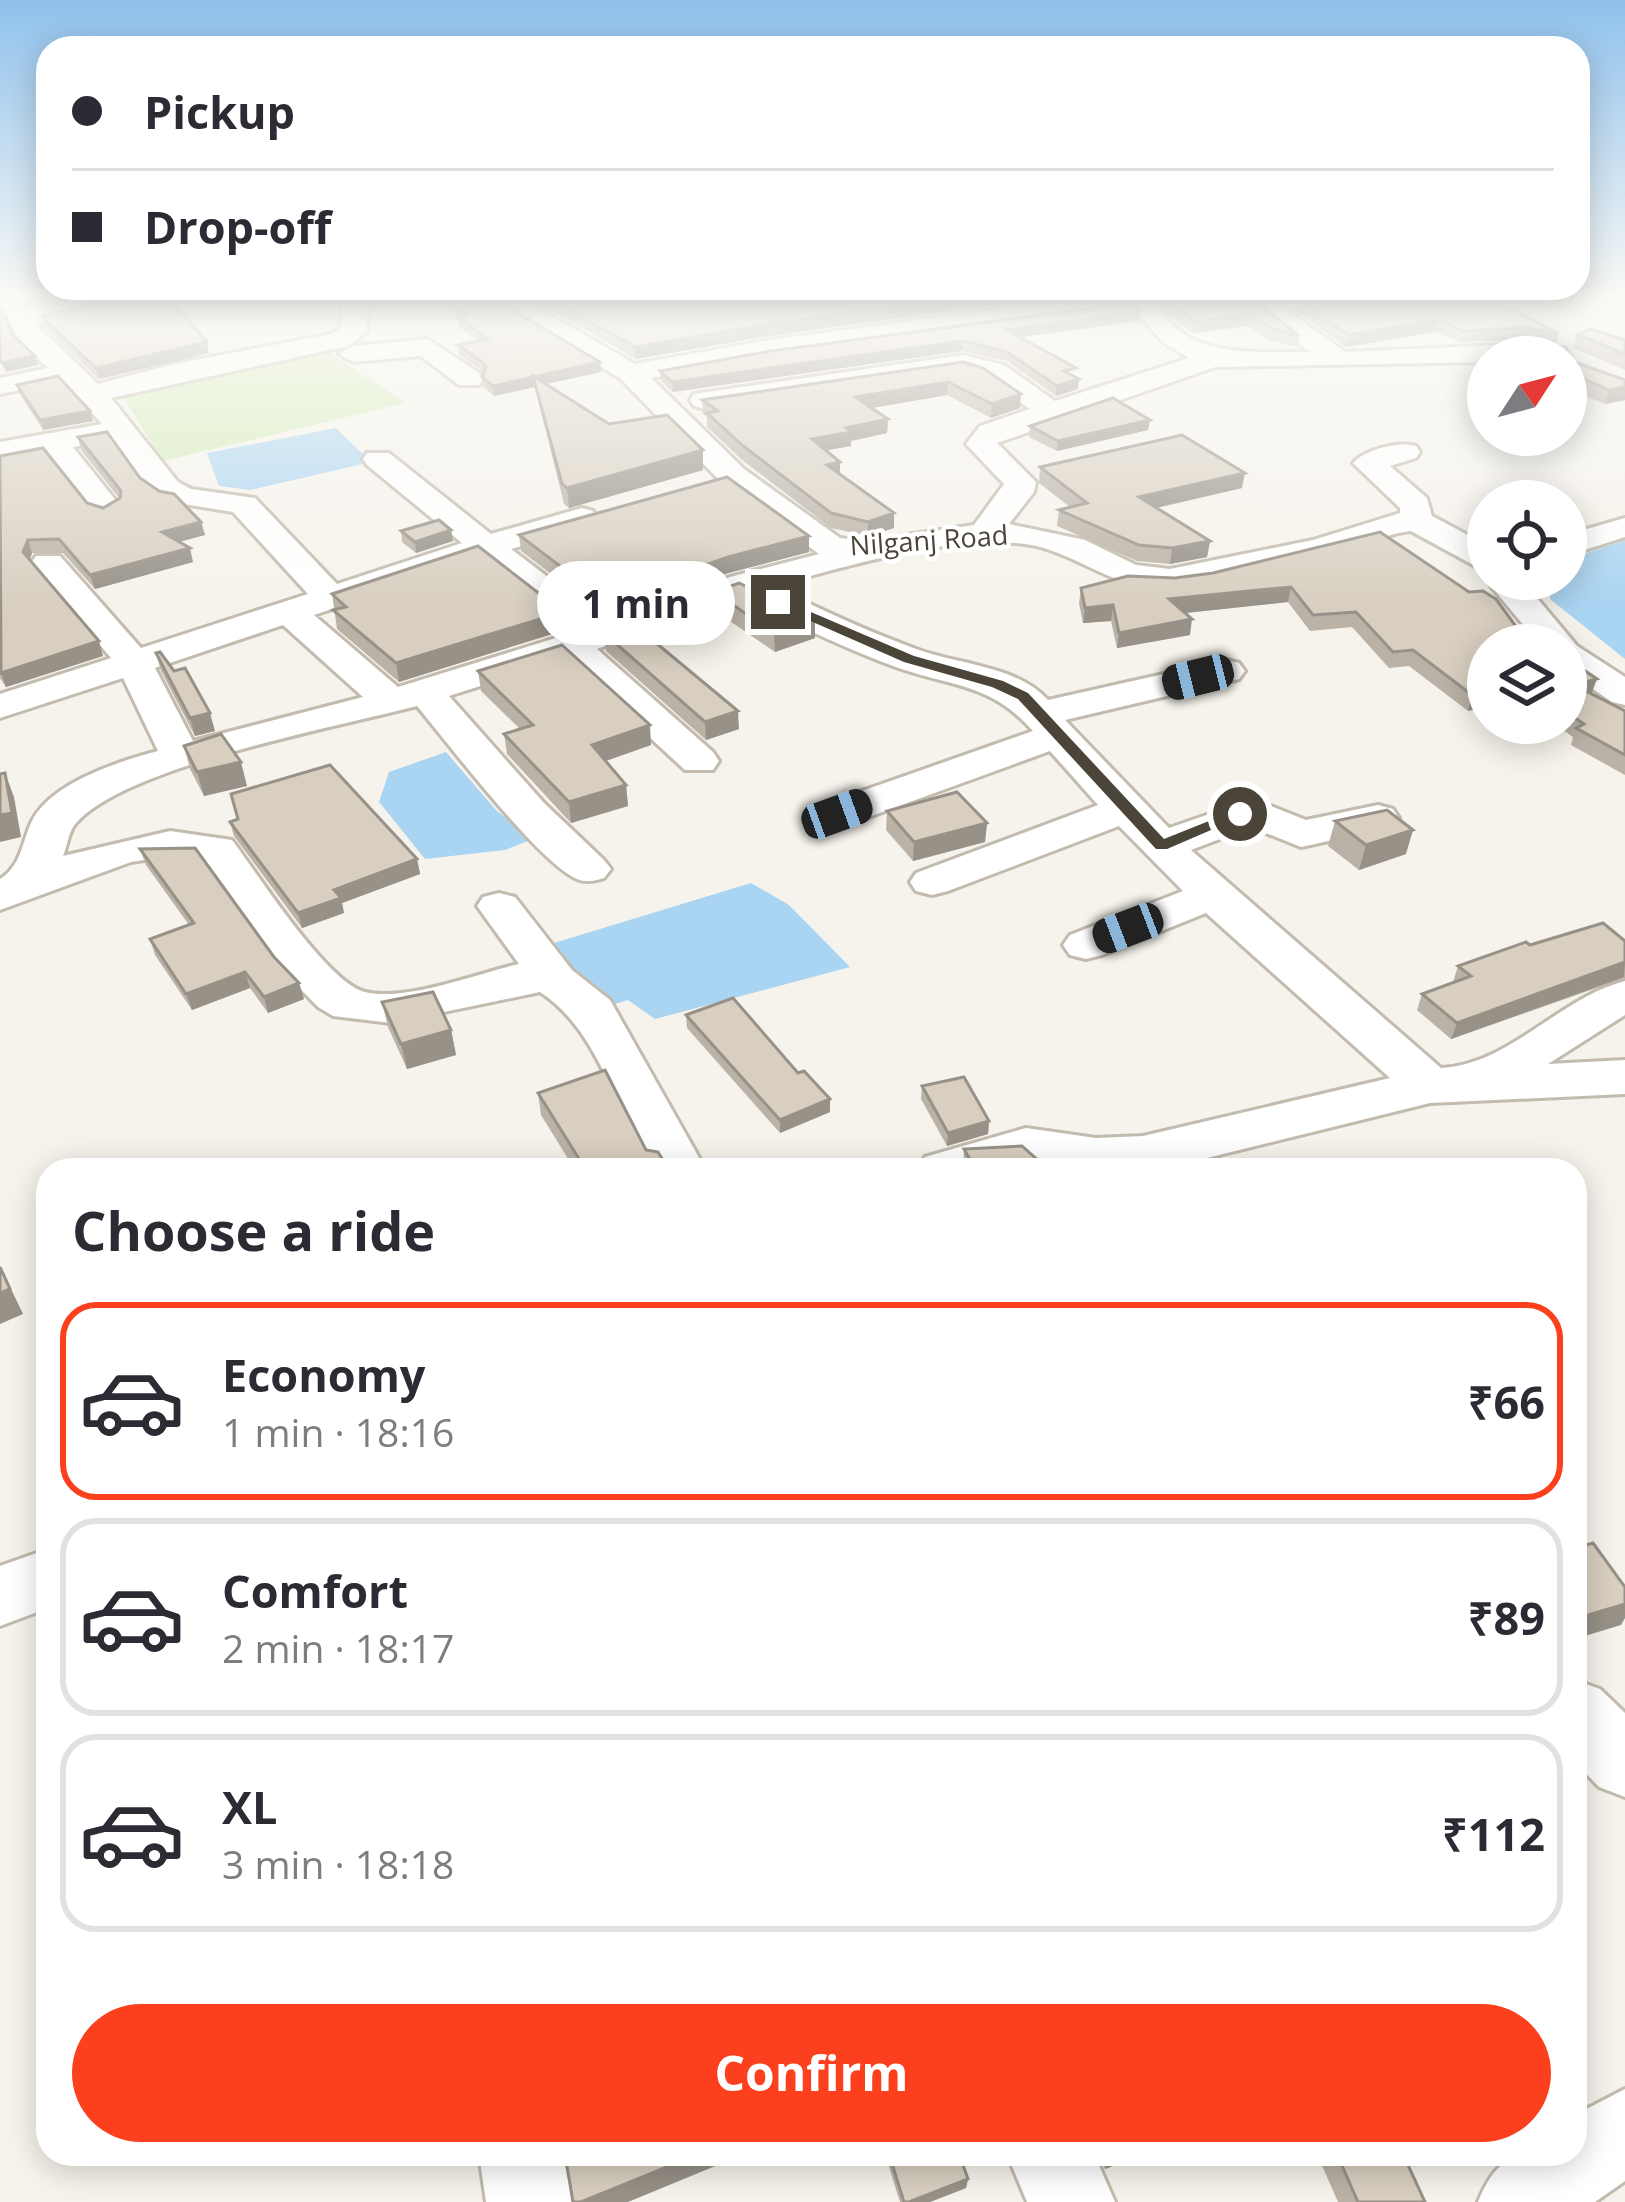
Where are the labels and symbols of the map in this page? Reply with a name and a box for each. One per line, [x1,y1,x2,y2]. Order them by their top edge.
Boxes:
north arrow [1467,336,1587,456]
street label: Nilganj Road [849,516,1009,563]
callout: 1 min [538,560,736,644]
route end [751,575,805,629]
car [1159,651,1237,703]
car [797,785,877,843]
route start [1213,787,1267,841]
car [1088,898,1168,958]

